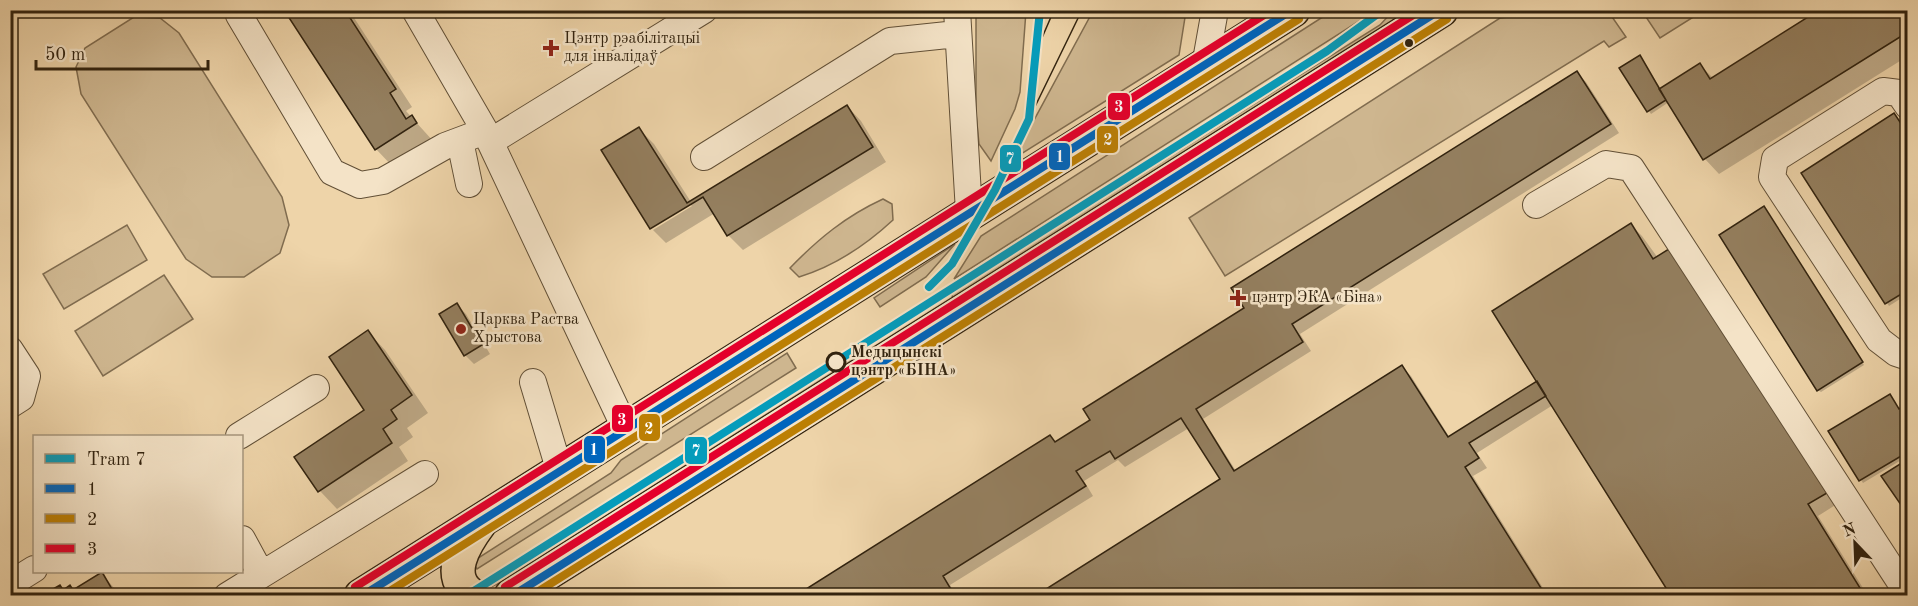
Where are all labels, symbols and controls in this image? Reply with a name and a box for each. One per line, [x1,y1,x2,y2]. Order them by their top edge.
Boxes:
place label: Цэнтр рэабілітацыі для інвалідаў [564,31,700,65]
scale bar [36,33,208,71]
unlabelled marker [1403,37,1415,49]
marker: Цэнтр рэабілітацыі для інвалідаў [542,39,560,57]
text: 50 m [45,46,85,64]
line badge: 3 [1107,92,1131,121]
text: 3 [1114,100,1124,116]
line badge: 2 [1096,125,1119,154]
text: 2 [1103,133,1113,149]
line badge: 1 [1048,142,1071,171]
line badge: 7 [999,144,1022,173]
text: 1 [1055,150,1065,166]
text: 7 [1005,152,1015,168]
marker: цэнтр ЭКА «Біна» [1229,289,1247,307]
place label: цэнтр ЭКА «Біна» [1252,290,1383,306]
place label: Царква Раства Хрыстова [473,312,579,346]
marker: Царква Раства Хрыстова [454,322,468,336]
place label: Медыцынскі цэнтр «БІНА» [851,345,957,379]
marker: Медыцынскі цэнтр «БІНА» [826,352,846,372]
line badge: 3 [611,404,634,433]
text: 3 [617,413,627,429]
line badge: 2 [638,413,661,442]
text: 2 [644,422,654,438]
legend [33,435,243,573]
line badge: 1 [583,435,606,464]
line badge: 7 [684,436,708,465]
text: 1 [589,443,599,459]
text: 7 [691,444,701,460]
text: Tram 7 [87,451,146,469]
text: 1 [87,481,97,499]
text: 2 [87,511,97,529]
north arrow [1825,513,1885,573]
text: N [1841,521,1859,541]
text: 3 [87,541,97,559]

